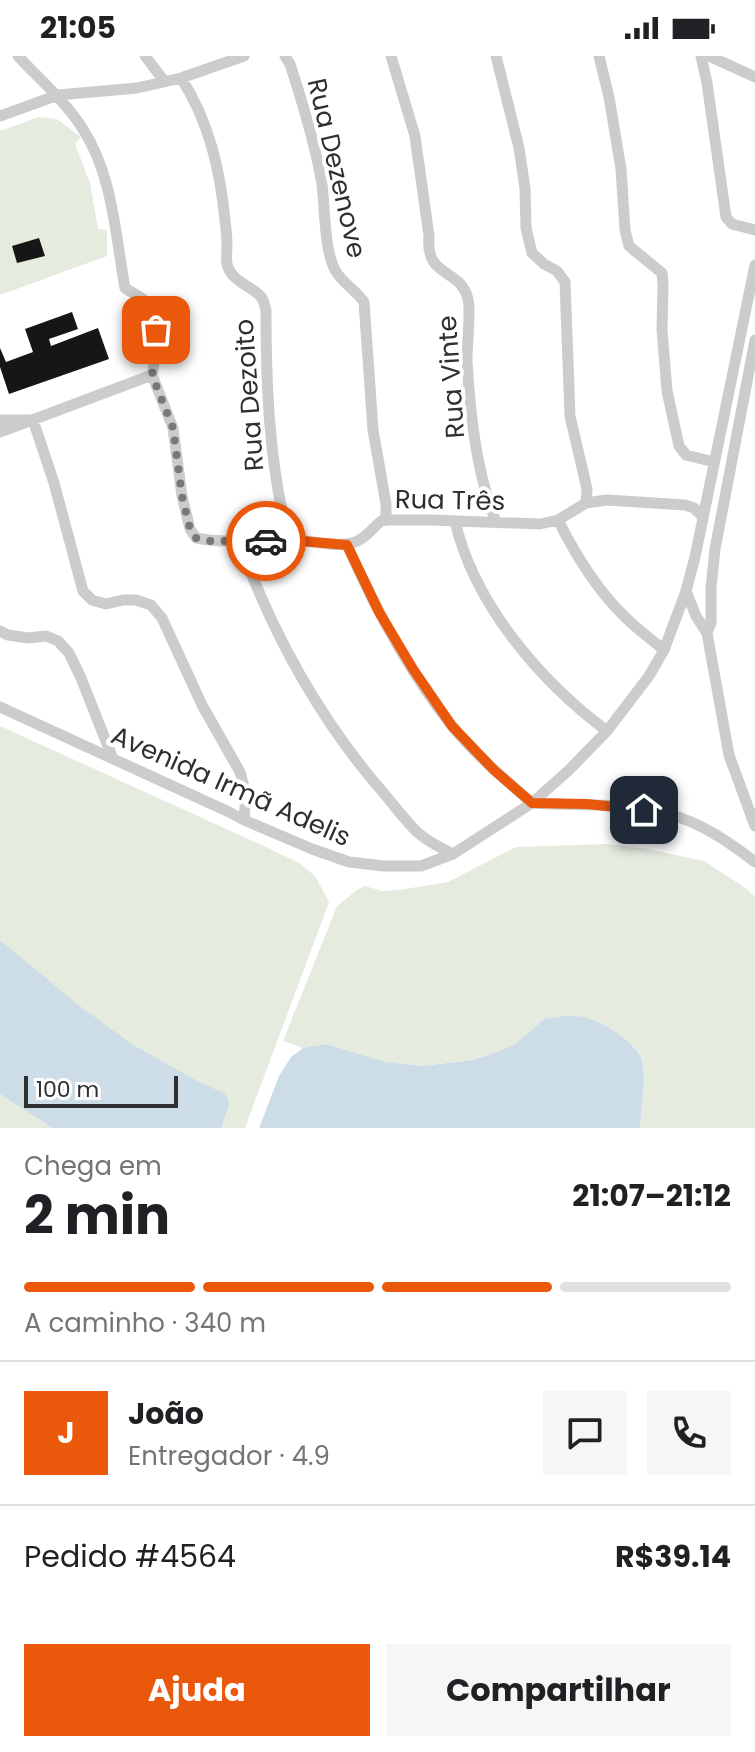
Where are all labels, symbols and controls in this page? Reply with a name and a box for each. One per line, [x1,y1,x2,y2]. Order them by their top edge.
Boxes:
text: 21:05 [40,6,116,49]
street label: Rua Dezenove [299,75,375,261]
pin [122,296,190,364]
icon: bag [134,308,178,352]
street label: Rua Vinte [429,314,473,440]
street label: Rua Dezoito [226,318,272,472]
street label: Rua Três [394,481,506,519]
courier [226,501,306,581]
icon: car [244,519,288,563]
street label: Avenida Irmã Adelis [106,717,356,855]
pin [610,776,678,844]
icon: home [622,788,666,832]
scale bar [24,1072,178,1108]
text: 100 m [36,1074,99,1105]
text: Chega em [24,1148,162,1184]
text: 21:07–21:12 [572,1174,731,1217]
text: 2 min [24,1179,170,1252]
text: A caminho · 340 m [24,1305,266,1341]
button: chat [543,1391,627,1475]
button: phone [647,1391,731,1475]
text: João [128,1392,204,1435]
text: J [57,1411,75,1454]
text: Entregador · 4.9 [128,1438,330,1474]
text: Pedido #4564 [24,1535,236,1578]
text: R$39.14 [615,1535,731,1578]
button: Ajuda [24,1644,370,1736]
button: Compartilhar [386,1644,731,1736]

